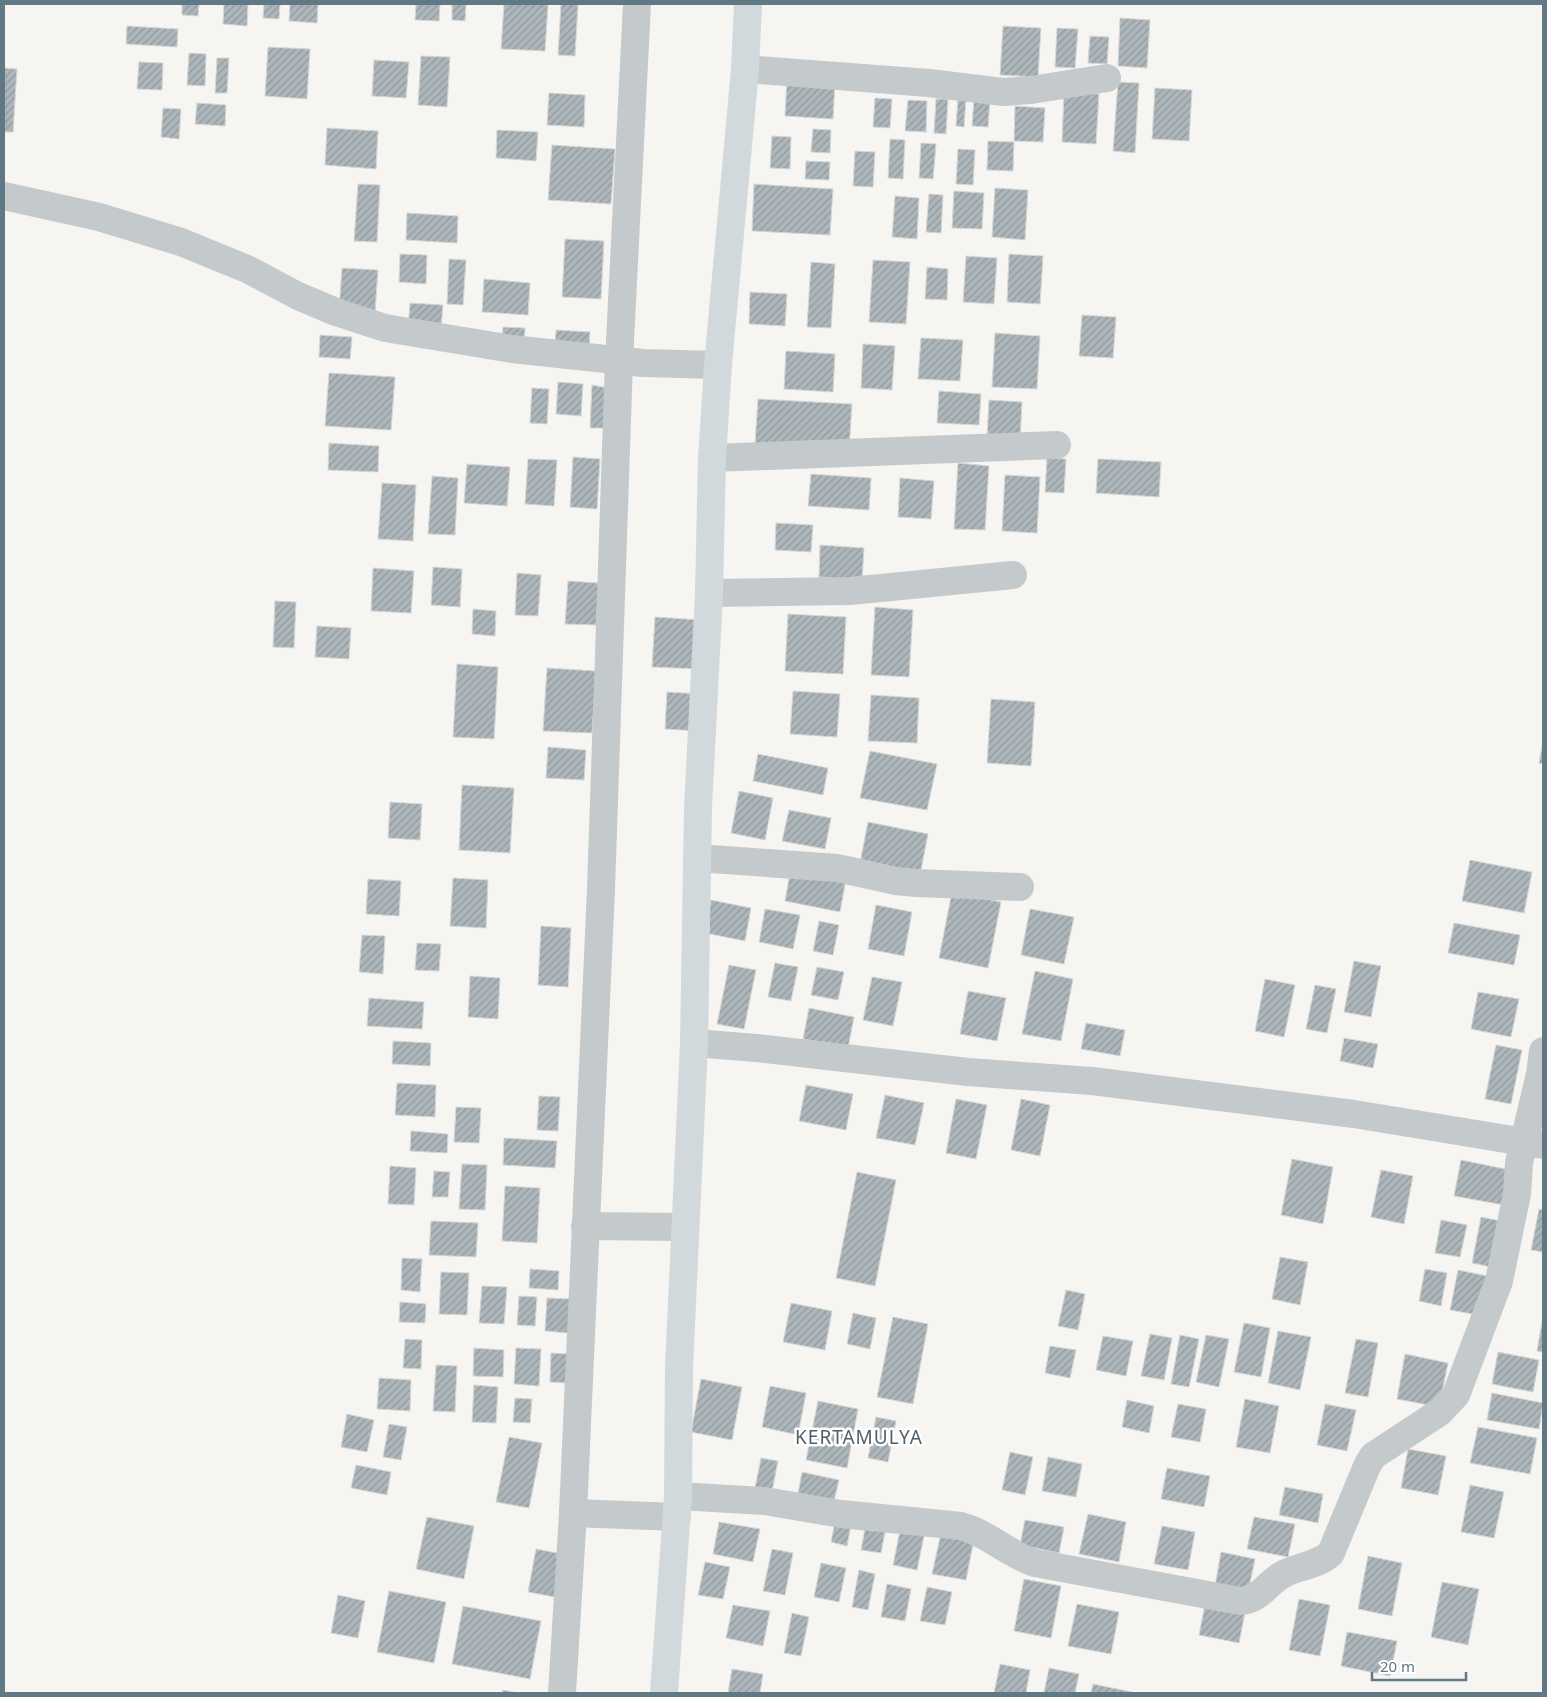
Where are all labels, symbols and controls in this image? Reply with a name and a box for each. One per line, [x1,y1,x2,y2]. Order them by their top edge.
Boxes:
district label: KERTAMULYA [795,1424,923,1450]
scale bar [1372,1650,1466,1682]
text: 20 m [1380,1656,1415,1676]

